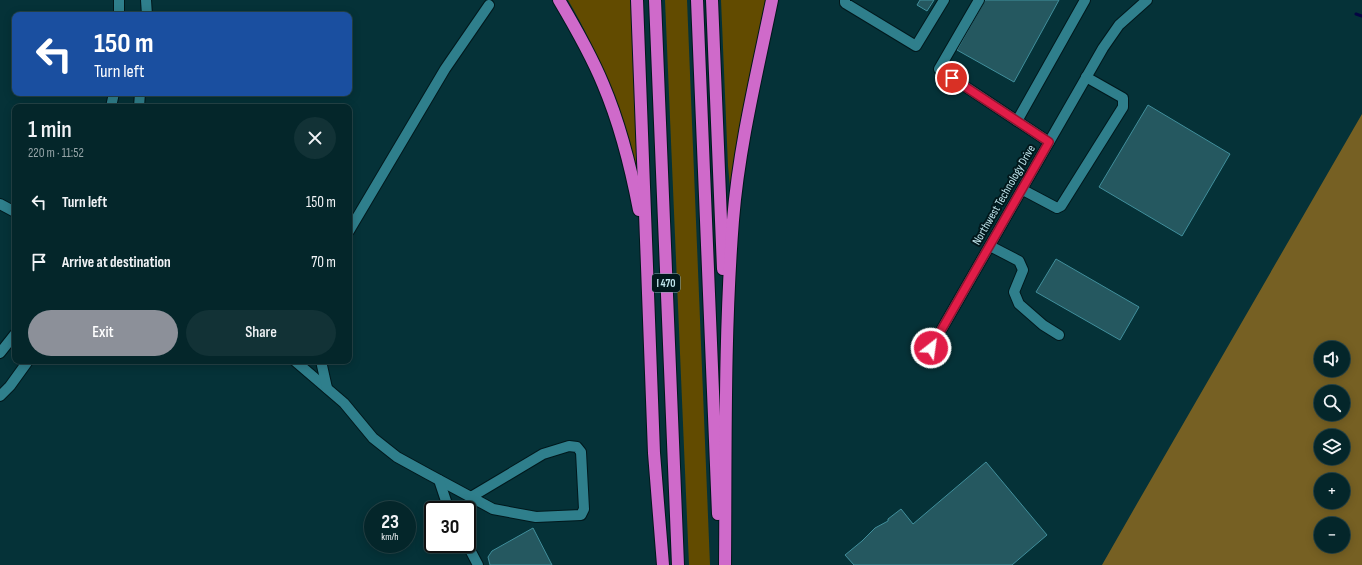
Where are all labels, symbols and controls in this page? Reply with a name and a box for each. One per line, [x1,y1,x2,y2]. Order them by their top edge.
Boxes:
text: 150 m [94,27,154,60]
icon: left [28,28,80,80]
text: Turn left [94,61,145,82]
pin [935,61,969,95]
icon: arrive [941,67,963,89]
text: 1 min [28,115,72,144]
button: close [294,117,336,159]
street label: Northwest Technology Drive [969,142,1039,248]
text: 220 m · 11:52 [28,145,84,161]
icon: left [28,191,50,213]
text: Turn left [62,193,107,212]
text: 150 m [306,193,336,212]
icon: arrive [28,251,50,273]
text: Arrive at destination [62,253,171,272]
text: 70 m [311,253,336,272]
road number: I 470 [652,274,680,292]
button: Exit [28,310,178,356]
button: Share [186,310,336,356]
position arrow [910,327,952,369]
map controls [1314,341,1350,553]
button: sound [1314,341,1350,377]
button: search [1314,385,1350,421]
button: layers [1314,429,1350,465]
button: + [1314,473,1350,509]
speed limit sign: 30 [424,501,476,553]
text: 23 [381,510,399,534]
button: − [1314,517,1350,553]
text: km/h [381,531,399,543]

